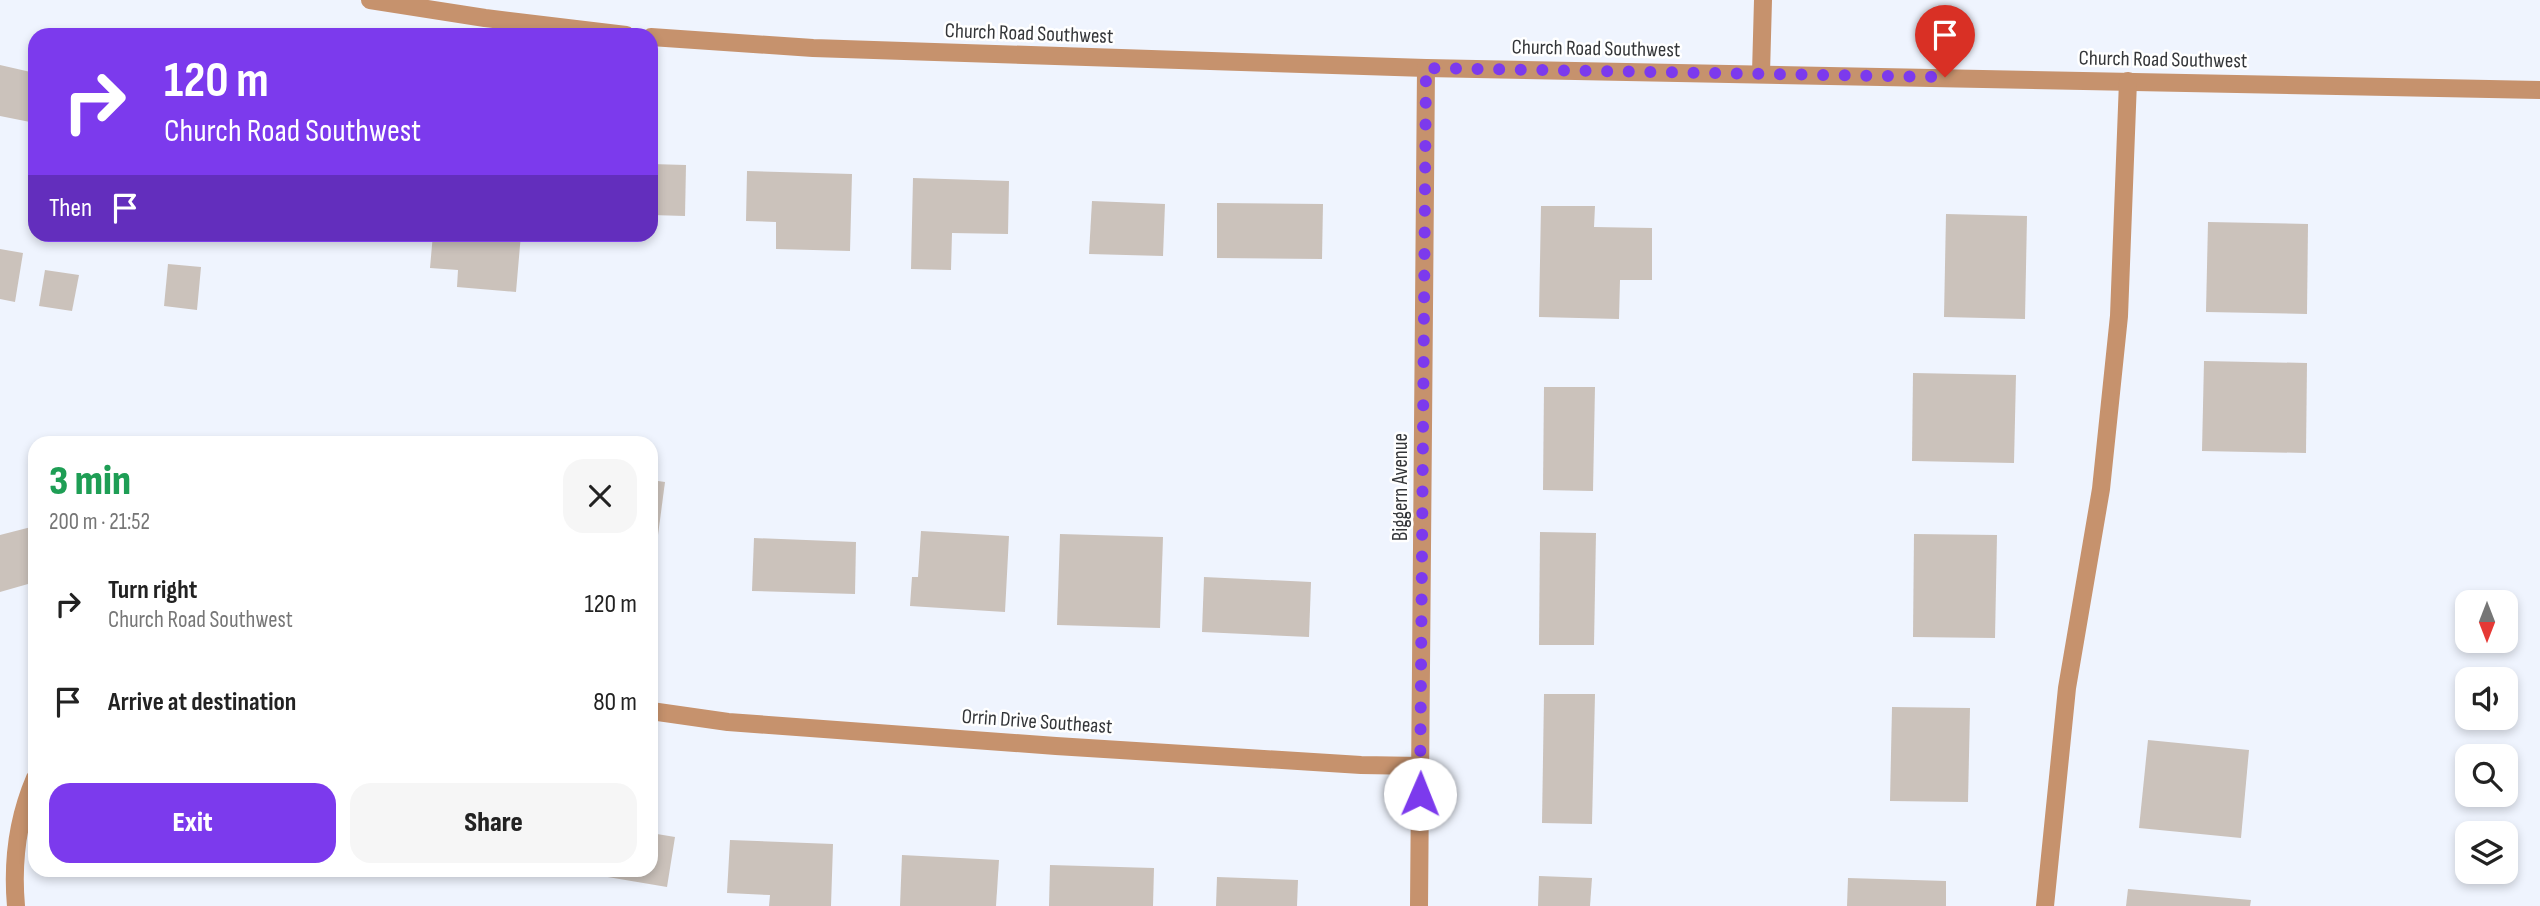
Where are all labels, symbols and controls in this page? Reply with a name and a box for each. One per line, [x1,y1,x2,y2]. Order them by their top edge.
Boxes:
pin [1915,5,1975,77]
icon: arrive [1926,16,1964,54]
street label: Church Road Southwest [944,18,1114,49]
street label: Church Road Southwest [1511,35,1681,62]
street label: Church Road Southwest [2078,46,2248,73]
text: 120 m [164,52,269,111]
icon: right [49,56,140,147]
text: Church Road Southwest [164,112,421,151]
icon: arrive [106,189,144,227]
text: Then [49,193,92,224]
street label: Biggern Avenue [1388,433,1413,541]
text: 3 min [49,456,131,507]
button: close [563,459,637,533]
text: 200 m · 21:52 [49,508,150,536]
text: Turn right [108,575,197,606]
icon: right [49,585,87,623]
text: 120 m [584,589,637,620]
north arrow [2455,590,2518,653]
map controls [2455,590,2518,884]
text: Church Road Southwest [108,606,293,634]
button: sound [2455,667,2518,730]
icon: arrive [49,683,87,721]
text: Arrive at destination [108,687,296,718]
text: 80 m [593,687,637,718]
street label: Orrin Drive Southeast [961,704,1113,739]
button: search [2455,744,2518,807]
position arrow [1383,757,1457,831]
button: Exit [49,783,336,863]
button: Share [350,783,637,863]
button: layers [2455,821,2518,884]

